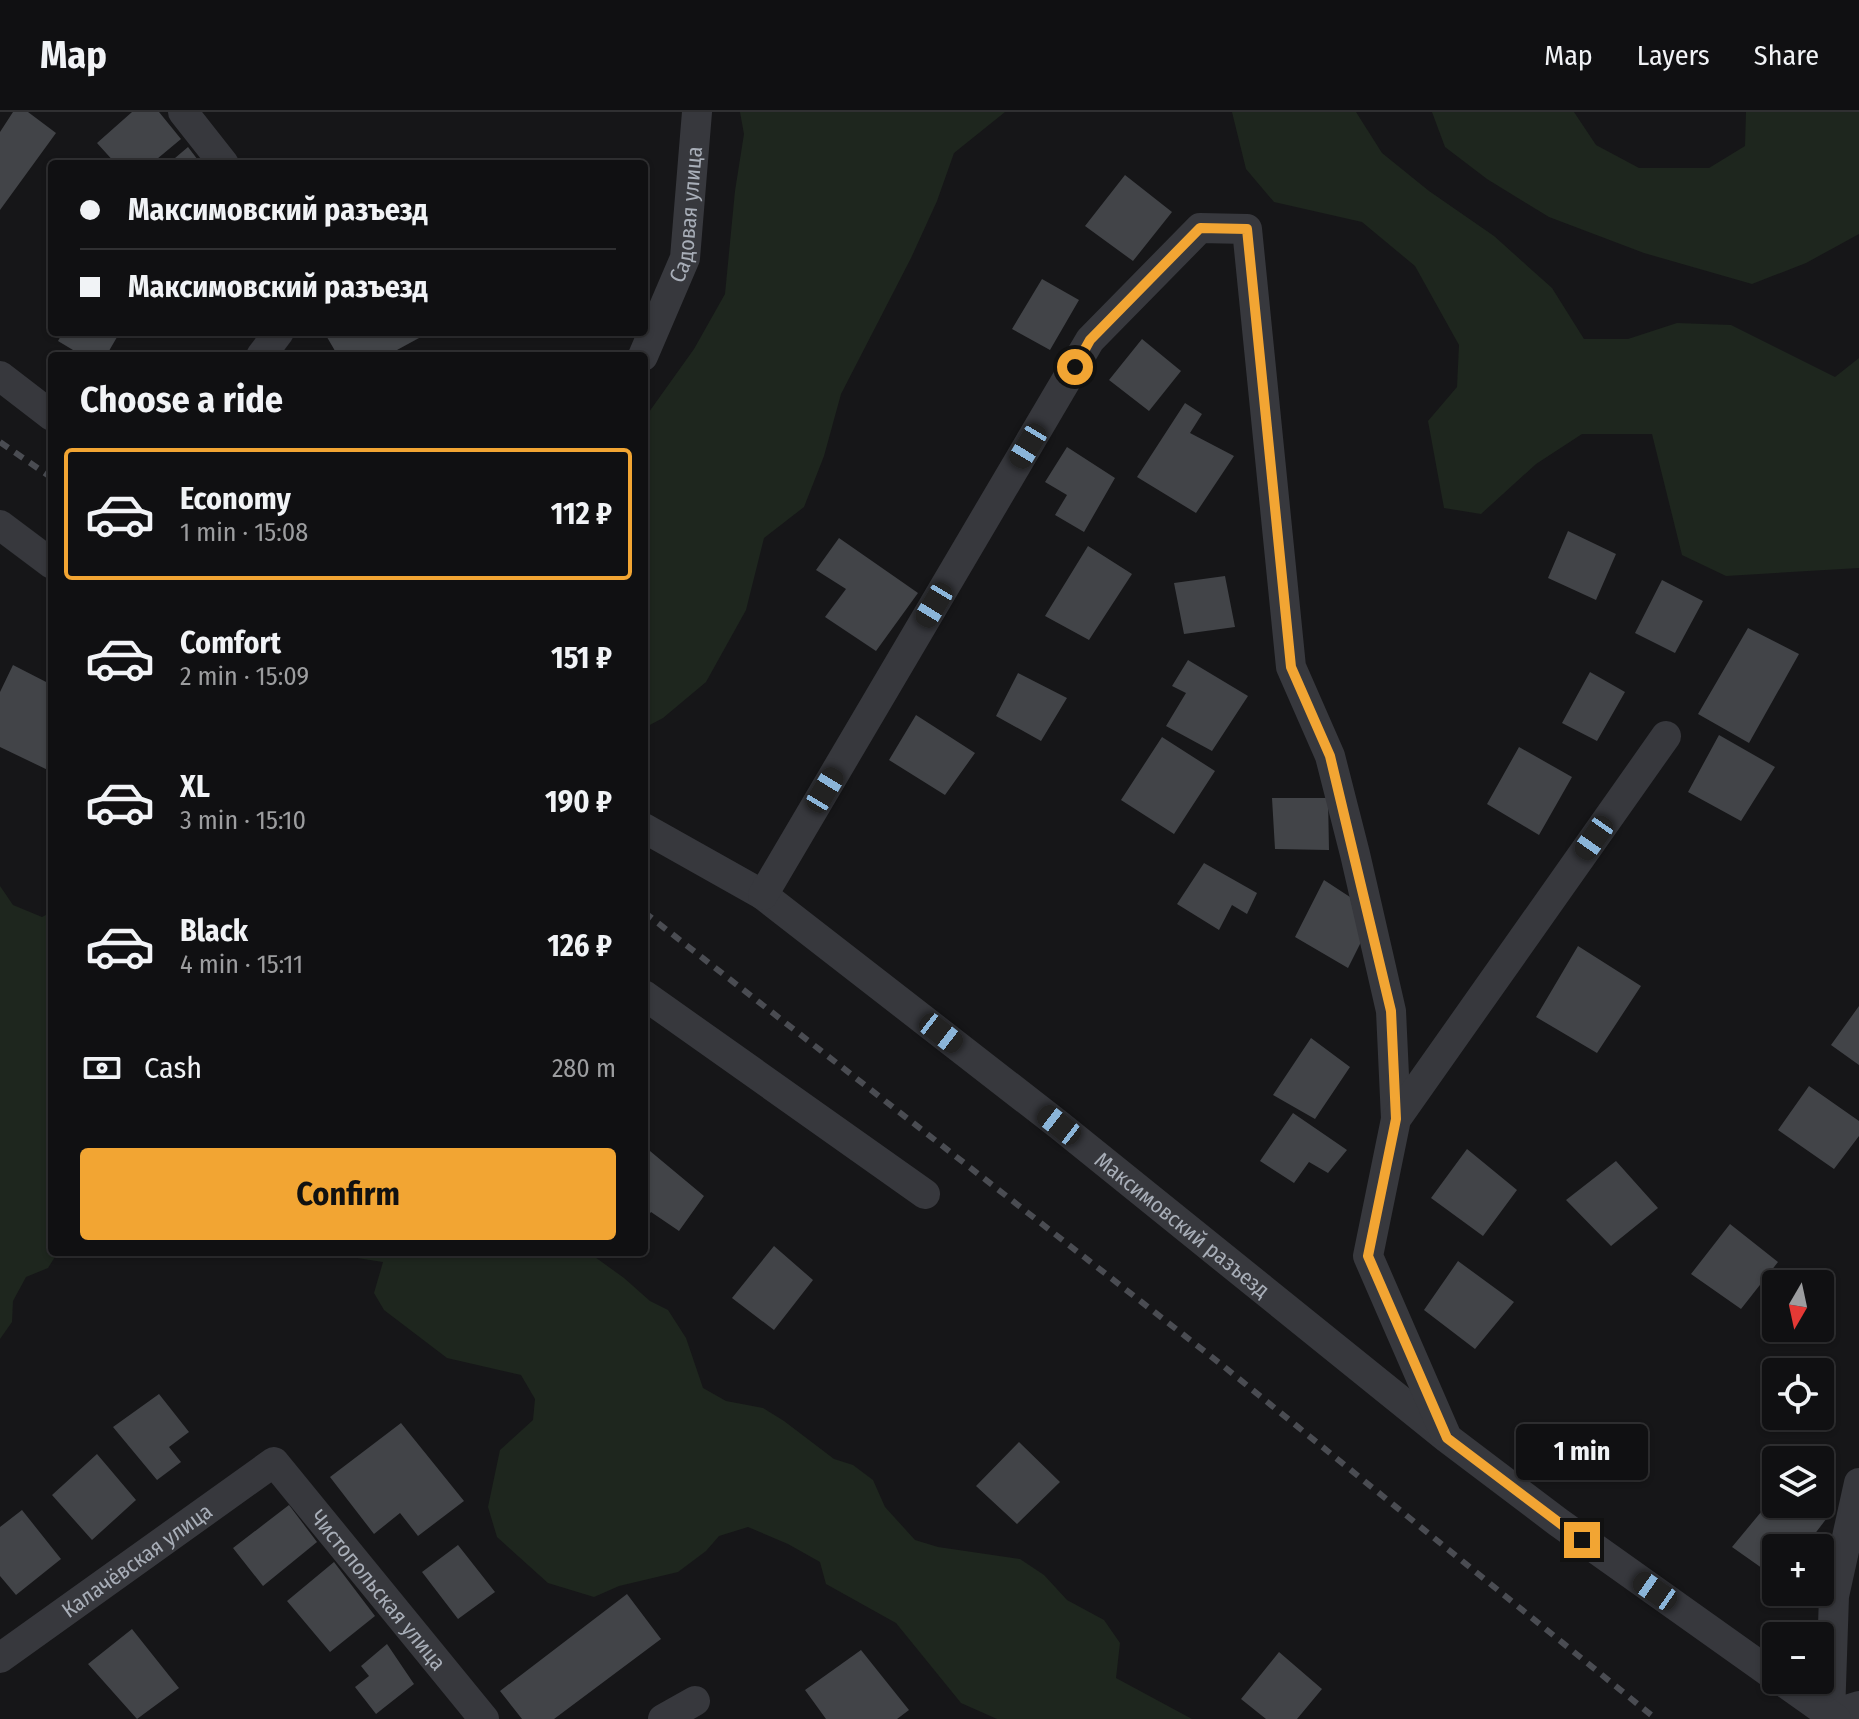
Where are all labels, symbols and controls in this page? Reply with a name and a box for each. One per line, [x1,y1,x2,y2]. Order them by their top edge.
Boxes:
text: Map [40,32,107,78]
text: Map [1544,39,1593,72]
text: Layers [1637,39,1710,72]
text: Share [1754,39,1819,72]
street label: Садовая улица [663,145,708,287]
text: Максимовский разъезд [128,192,428,228]
text: Максимовский разъезд [128,269,428,305]
route start [1057,349,1093,385]
text: Choose a ride [80,378,283,422]
car [1005,419,1051,473]
icon: car [84,478,156,550]
text: Economy [180,481,291,517]
text: 112 ₽ [551,496,612,532]
text: 1 min · 15:08 [180,517,308,548]
car [911,578,957,632]
icon: car [84,622,156,694]
text: Comfort [180,625,281,661]
text: 151 ₽ [551,640,612,676]
text: 2 min · 15:09 [180,661,309,692]
car [802,763,848,817]
icon: car [84,766,156,838]
text: XL [180,769,210,805]
text: 190 ₽ [545,784,612,820]
text: 3 min · 15:10 [180,805,306,836]
car [1570,811,1618,865]
icon: car [84,910,156,982]
text: Black [180,913,248,949]
text: 126 ₽ [547,928,612,964]
text: 4 min · 15:11 [180,949,303,980]
car [915,1009,967,1057]
icon: cash [80,1046,124,1090]
text: Cash [144,1050,202,1086]
text: 280 m [552,1053,616,1084]
car [1033,1101,1085,1149]
street label: Максимовский разъезд [1089,1146,1275,1304]
button: Confirm [80,1148,616,1240]
north arrow [1762,1270,1834,1342]
map controls [1762,1270,1834,1694]
button: locate [1762,1358,1834,1430]
callout: 1 min [1516,1424,1648,1480]
text: 1 min [1554,1436,1610,1467]
button: layers [1762,1446,1834,1518]
street label: Калачёвская улица [56,1498,217,1624]
street label: Чистопольская улица [305,1504,452,1676]
route end [1564,1522,1600,1558]
button: + [1762,1534,1834,1606]
car [1628,1567,1682,1615]
button: − [1762,1622,1834,1694]

